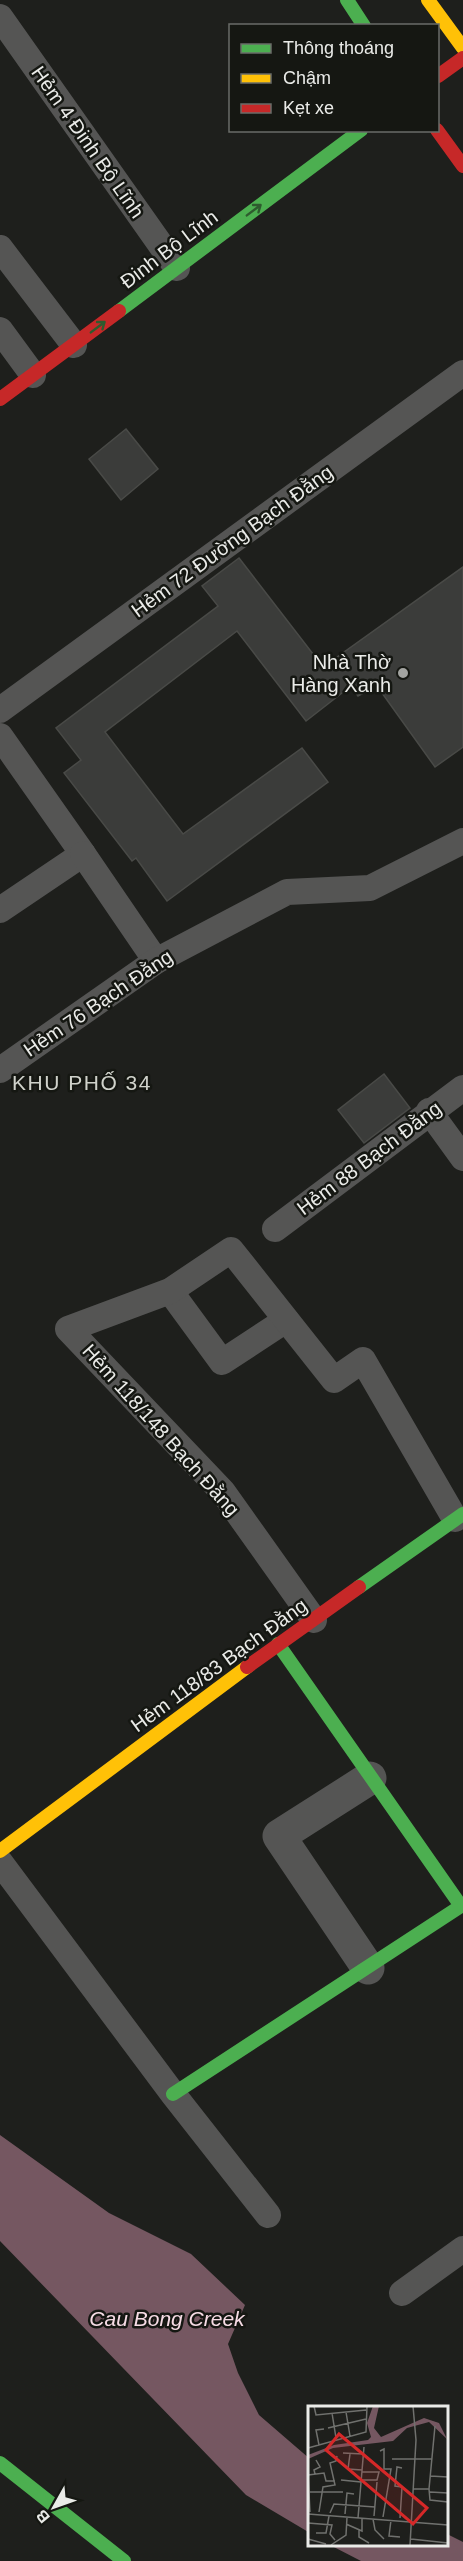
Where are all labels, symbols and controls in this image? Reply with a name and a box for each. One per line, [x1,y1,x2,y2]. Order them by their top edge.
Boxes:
legend [229,24,439,132]
text: Thông thoáng [283,38,394,58]
street label: Hẻm 4 Đinh Bộ Lĩnh [27,62,149,222]
text: Chậm [283,68,331,88]
text: Kẹt xe [283,98,334,118]
one-way arrow [245,204,261,217]
street label: Đinh Bộ Lĩnh [116,205,222,293]
one-way arrow [89,321,105,334]
street label: Hẻm 72 Đường Bạch Đằng [127,461,337,621]
place label: Nhà Thờ Hàng Xanh [291,651,391,696]
marker: Nhà Thờ Hàng Xanh [396,666,410,680]
street label: Hẻm 76 Bạch Đằng [19,945,177,1061]
district label: KHU PHỐ 34 [12,1071,152,1094]
street label: Hẻm 88 Bạch Đằng [293,1097,445,1219]
street label: Hẻm 118/148 Bạch Đằng [78,1340,244,1520]
street label: Hẻm 118/83 Bạch Đằng [127,1594,311,1736]
water label: Cau Bong Creek [89,2307,246,2330]
inset map [308,2406,448,2546]
north arrow [24,2477,84,2537]
text: B [33,2506,53,2526]

